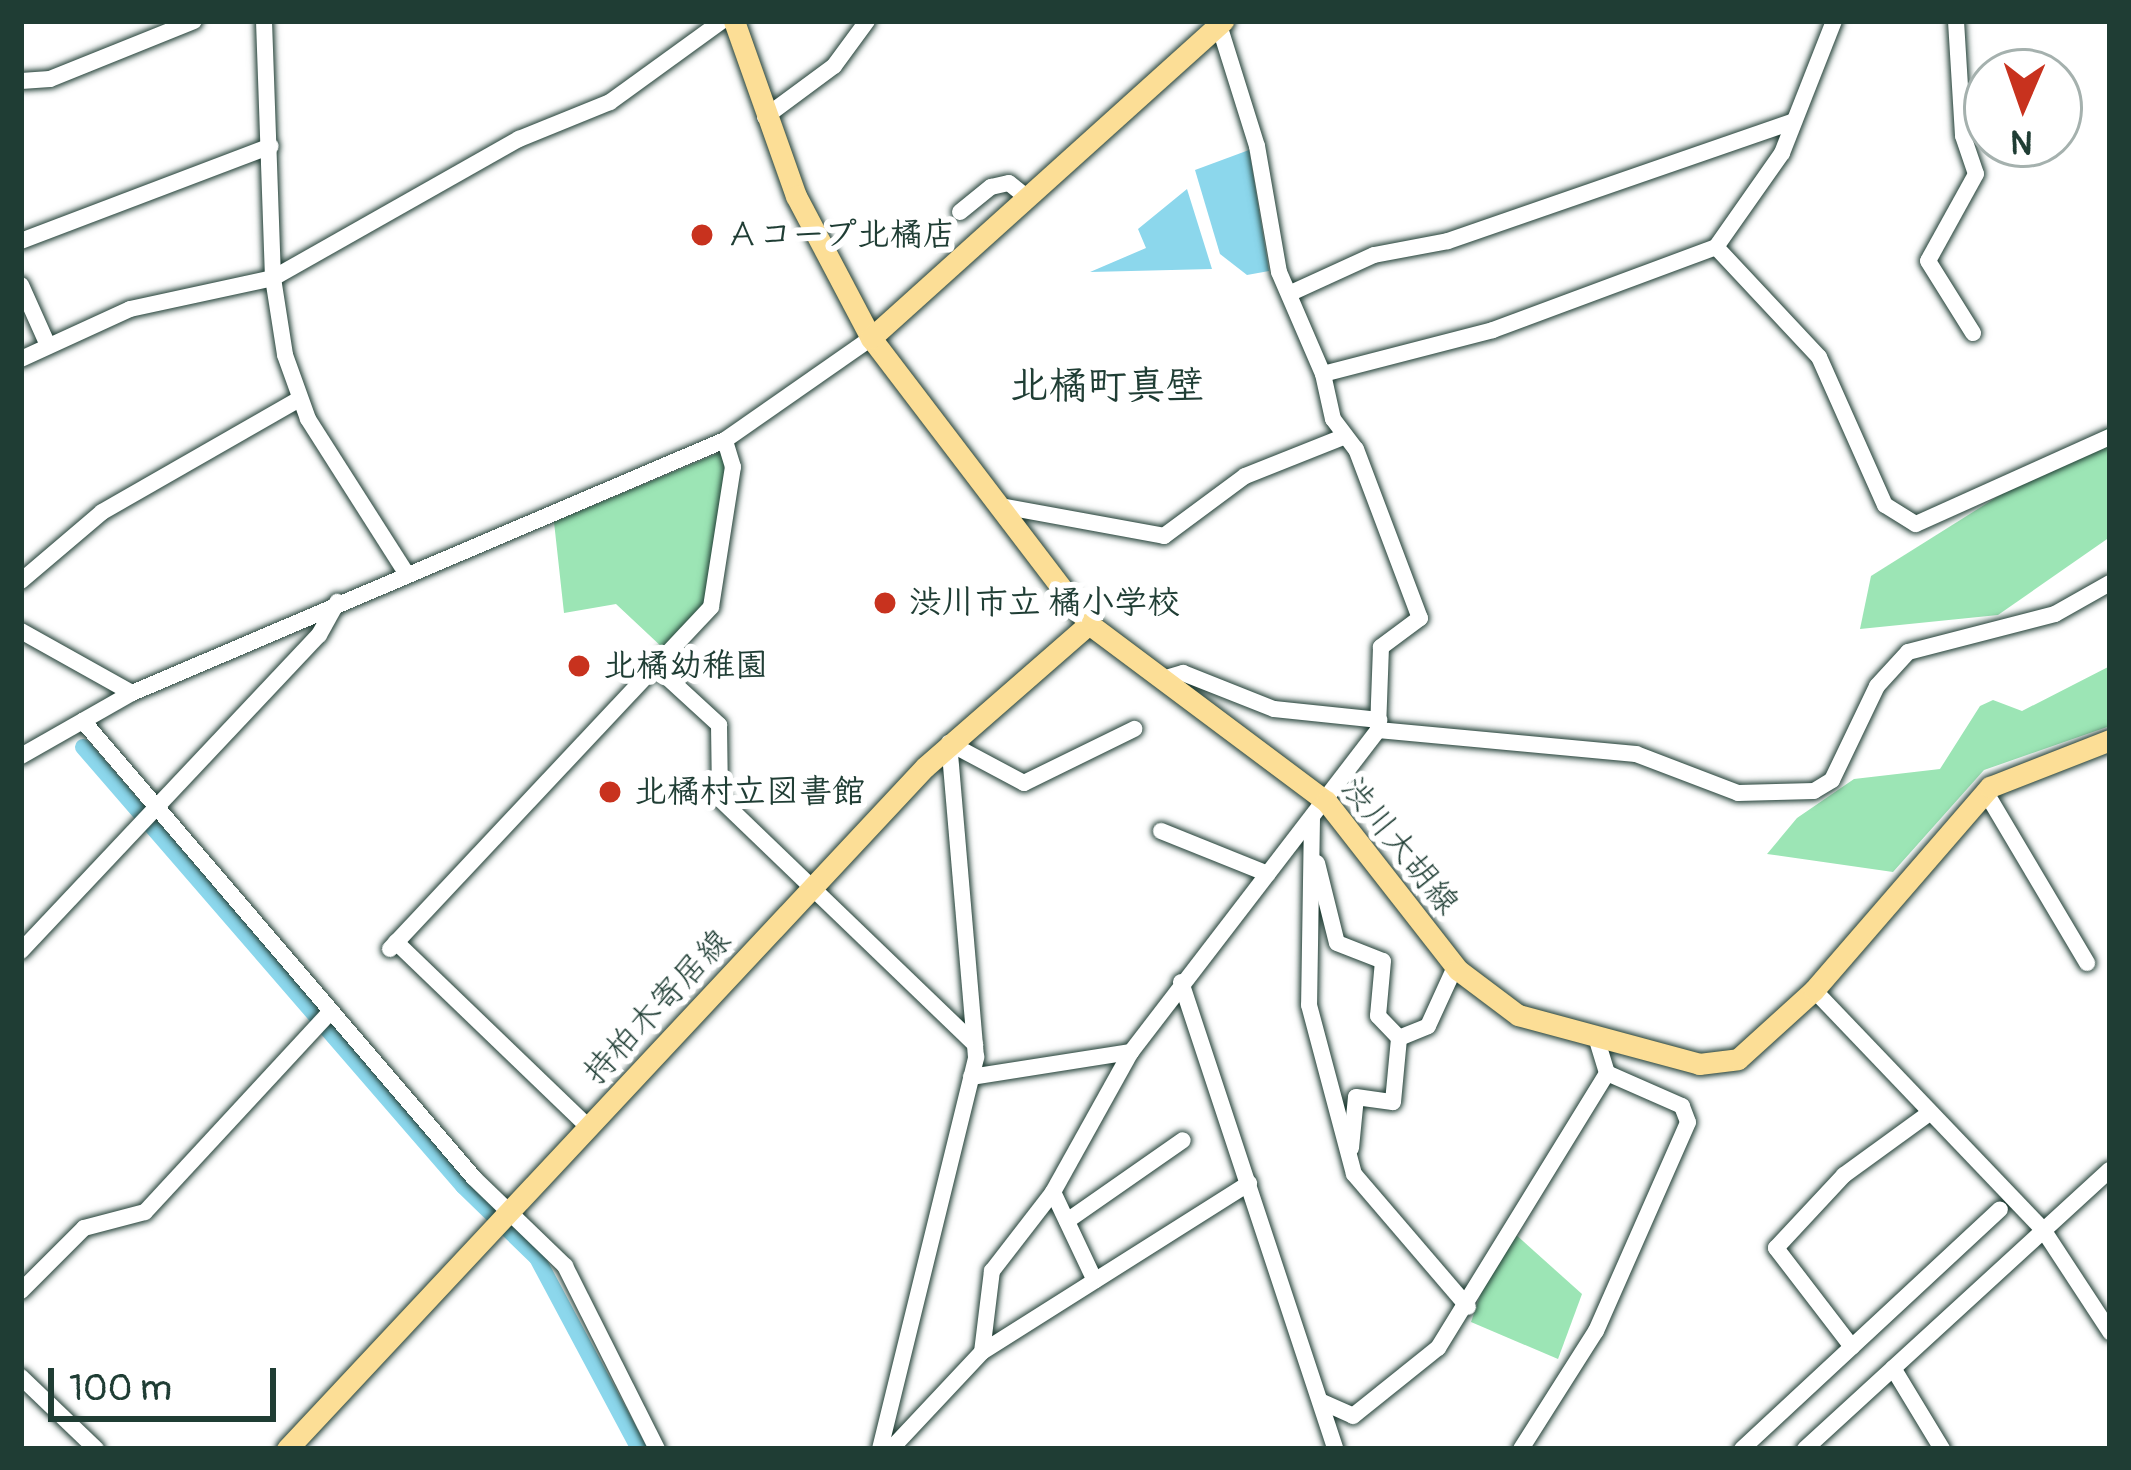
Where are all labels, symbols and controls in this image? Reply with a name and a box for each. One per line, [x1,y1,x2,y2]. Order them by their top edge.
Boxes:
north arrow [1963,48,2083,168]
text: N [2010,121,2034,162]
place label: Ａコープ北橘店 [726,215,957,255]
marker: Ａコープ北橘店 [689,222,715,248]
district label: 北橘町真壁 [1010,363,1204,409]
place label: 渋川市立 橘小学校 [909,583,1180,623]
marker: 渋川市立 橘小学校 [872,590,898,616]
place label: 北橘幼稚園 [603,646,768,686]
marker: 北橘幼稚園 [566,653,592,679]
street label: 渋川大胡線 [1333,769,1467,923]
place label: 北橘村立図書館 [634,772,865,812]
marker: 北橘村立図書館 [597,779,623,805]
street label: 持柏木寄居線 [575,921,739,1093]
scale bar [54,1344,282,1418]
text: 100 m [69,1366,172,1411]

